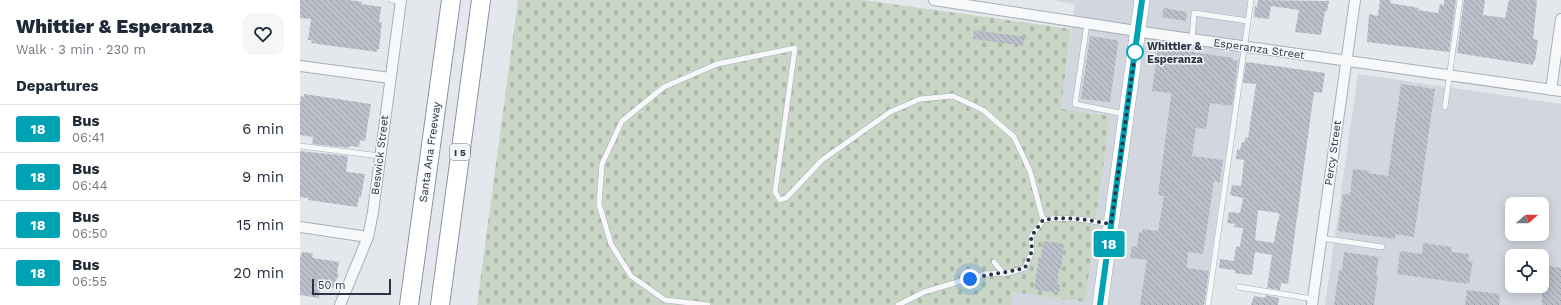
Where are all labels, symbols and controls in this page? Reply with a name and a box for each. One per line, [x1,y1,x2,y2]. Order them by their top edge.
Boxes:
button: heart [242,13,284,55]
text: Whittier & Esperanza [16,15,213,38]
street label: Esperanza Street [1212,36,1306,62]
place label: Whittier & Esperanza [1147,40,1204,66]
text: Walk · 3 min · 230 m [16,42,146,57]
marker: Whittier & Esperanza [1126,43,1144,61]
text: Departures [16,77,99,95]
street label: Santa Ana Freeway [417,101,444,203]
text: Bus [72,112,100,130]
street label: Beswick Street [369,114,391,196]
street label: Percy Street [1322,119,1344,186]
text: 6 min [242,120,284,138]
text: 18 [31,121,45,137]
text: 06:41 [72,130,105,145]
road number: I 5 [450,144,470,160]
text: Bus [72,160,100,178]
text: 9 min [242,168,284,186]
text: 18 [31,169,45,185]
text: 06:44 [72,178,108,193]
north arrow [1505,197,1549,241]
map controls [1505,197,1549,293]
text: Bus [72,208,100,226]
text: 15 min [237,216,284,234]
text: 18 [31,217,45,233]
text: 06:50 [72,226,108,241]
line badge: 18 [1091,231,1127,257]
text: 18 [1102,236,1116,252]
button: locate [1505,249,1549,293]
text: Bus [72,256,100,274]
text: 20 min [233,264,284,282]
text: 18 [31,265,45,281]
your location [960,269,980,289]
text: 06:55 [72,274,107,289]
scale bar [312,277,391,296]
text: 50 m [318,279,345,292]

